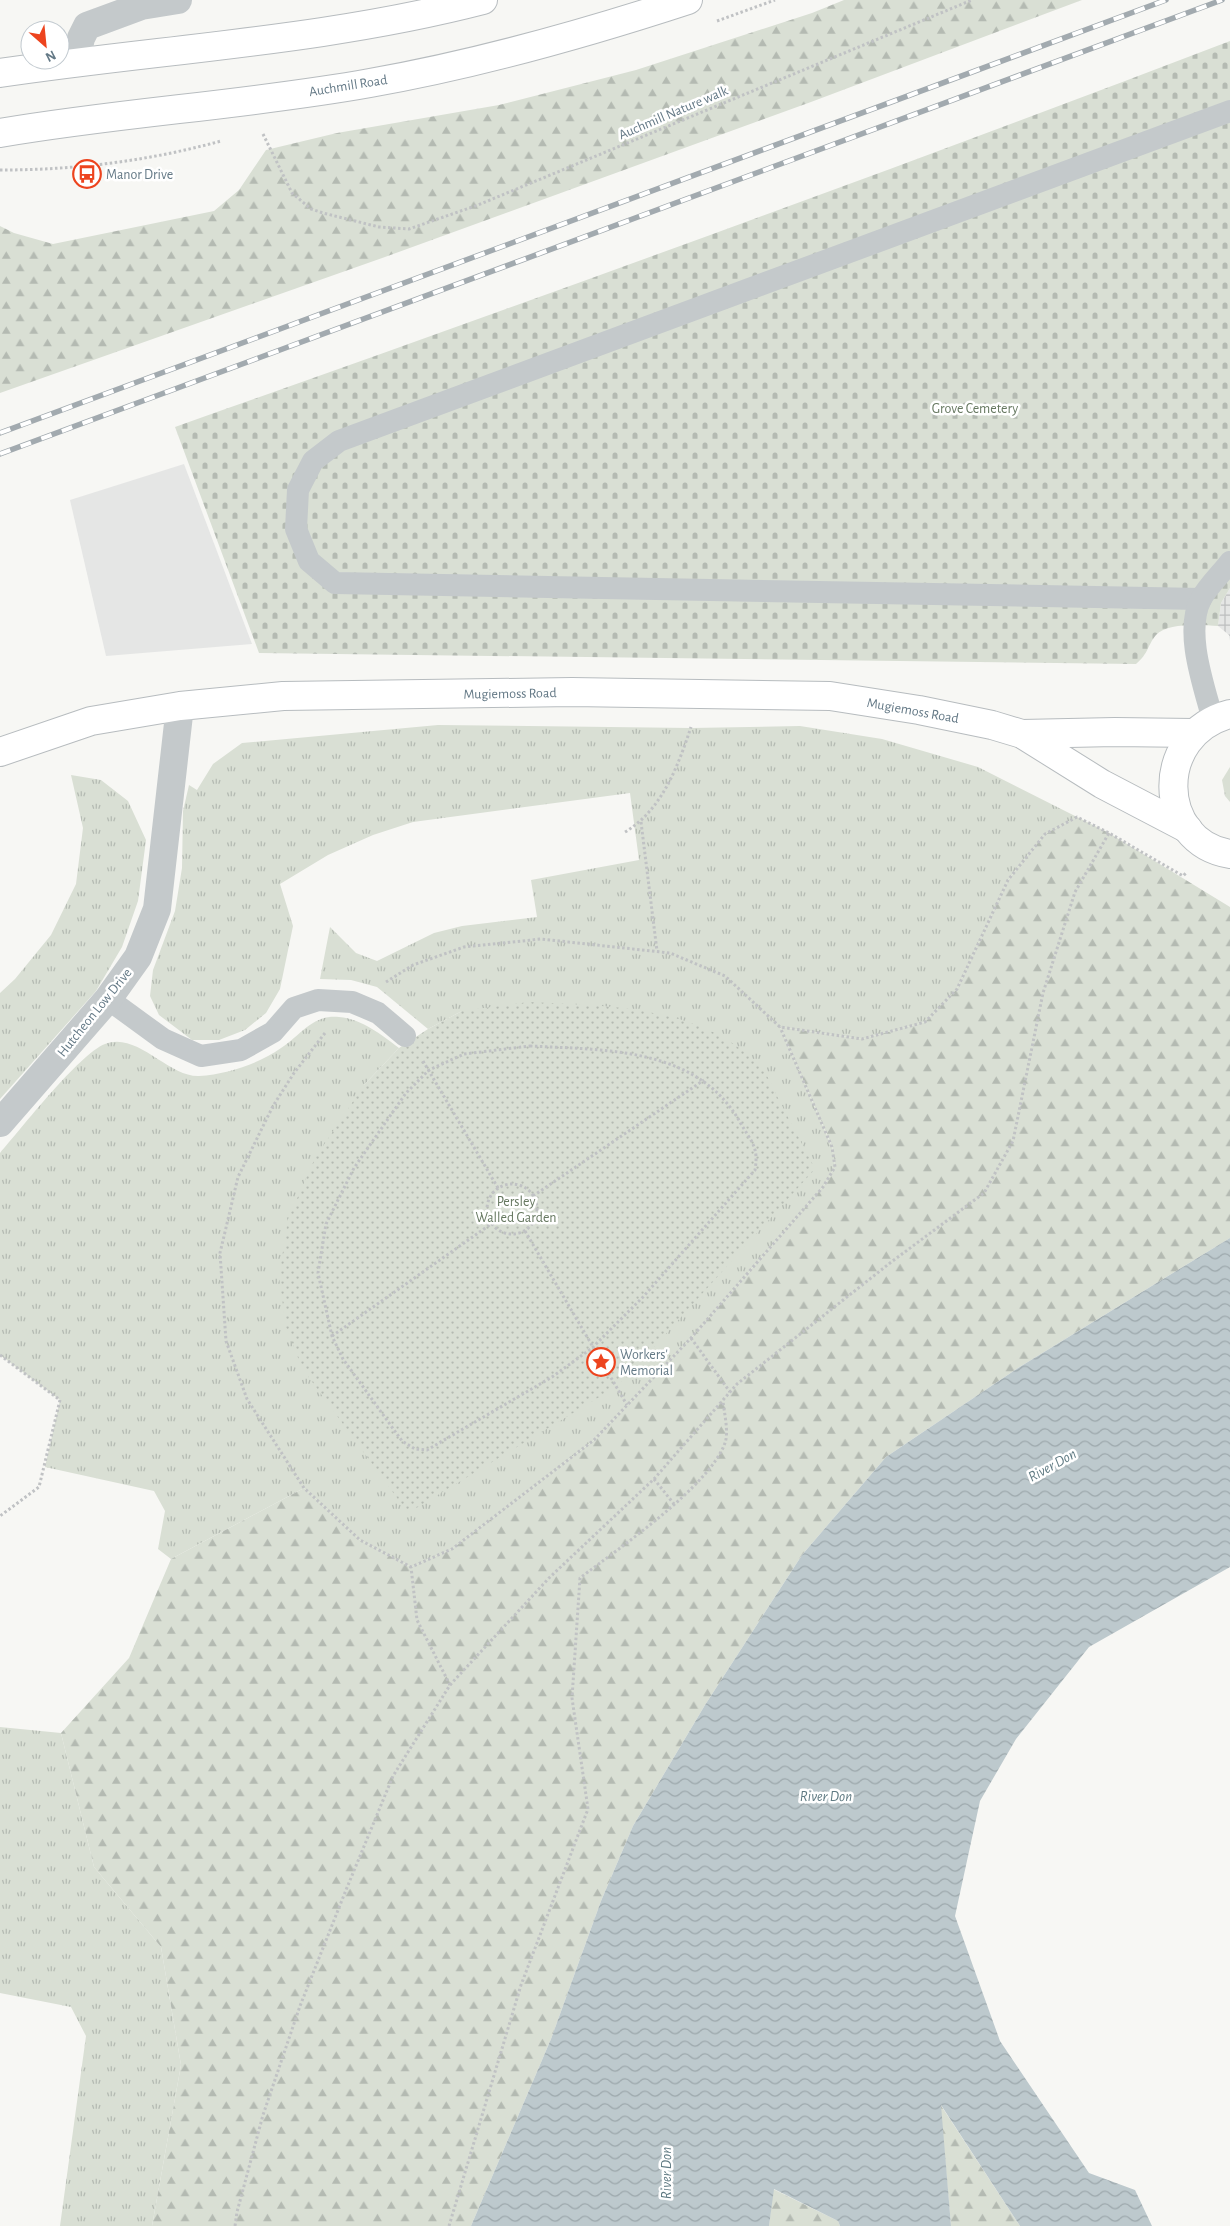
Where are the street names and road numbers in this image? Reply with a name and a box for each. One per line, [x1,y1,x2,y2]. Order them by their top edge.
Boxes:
street label: Auchmill Road [308,73,388,99]
street label: Auchmill Nature walk [617,83,731,142]
street label: Mugiemoss Road [463,686,557,702]
street label: Mugiemoss Road [866,696,960,726]
street label: Hutcheon Low Drive [55,966,135,1060]

